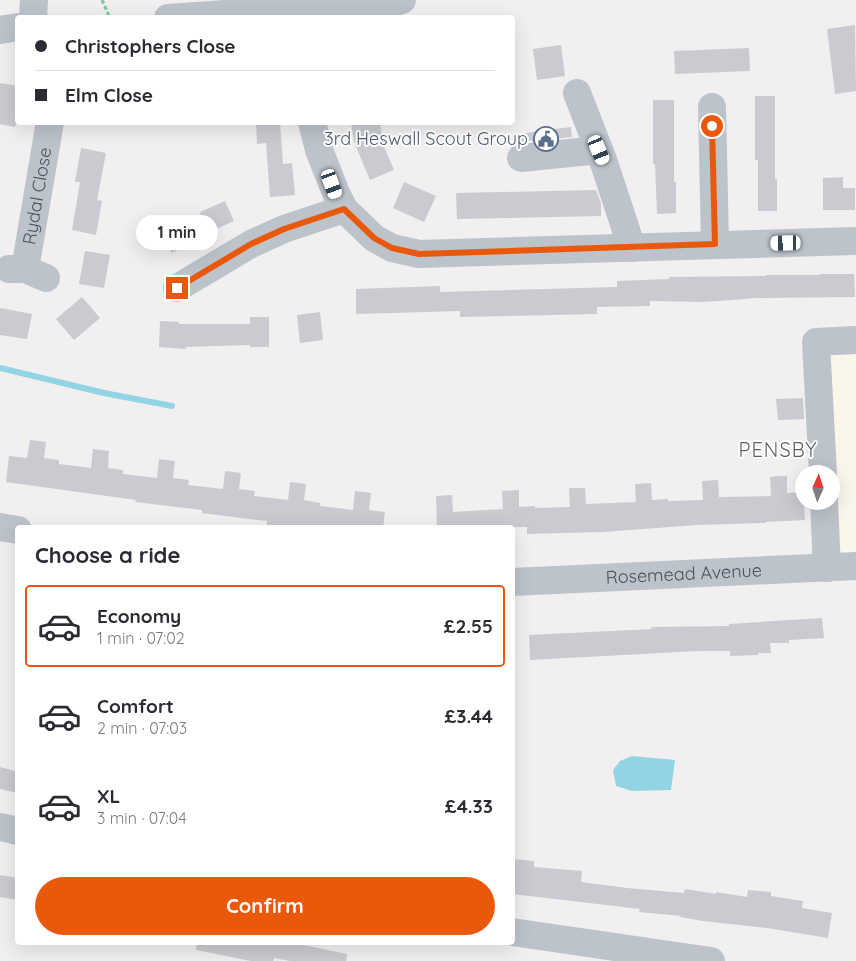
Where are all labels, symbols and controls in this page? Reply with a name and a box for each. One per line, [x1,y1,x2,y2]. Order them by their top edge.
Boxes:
text: Christophers Close [65,34,236,58]
text: Elm Close [65,83,153,107]
route start [701,115,723,137]
public building icon: 3rd Heswall Scout Group [533,126,559,152]
place label: 3rd Heswall Scout Group [324,127,528,150]
car [586,133,611,167]
street label: Rydal Close [17,146,56,246]
car [319,167,344,201]
callout: 1 min [136,216,218,250]
text: 1 min [158,222,196,242]
car [770,235,801,251]
route end [166,277,188,299]
district label: PENSBY [739,437,817,462]
north arrow [795,465,840,510]
map controls [795,465,840,510]
text: Choose a ride [35,541,180,569]
street label: Rosemead Avenue [605,558,762,589]
icon: car [37,604,82,649]
text: Economy [97,604,181,628]
text: £2.55 [444,614,493,638]
text: 1 min · 07:02 [97,628,185,648]
icon: car [37,694,82,739]
text: Comfort [97,694,174,718]
text: £3.44 [444,704,493,728]
text: 2 min · 07:03 [97,718,187,738]
icon: car [37,784,82,829]
text: XL [97,784,120,808]
text: £4.33 [445,794,493,818]
text: 3 min · 07:04 [97,808,187,828]
button: Confirm [35,877,495,935]

